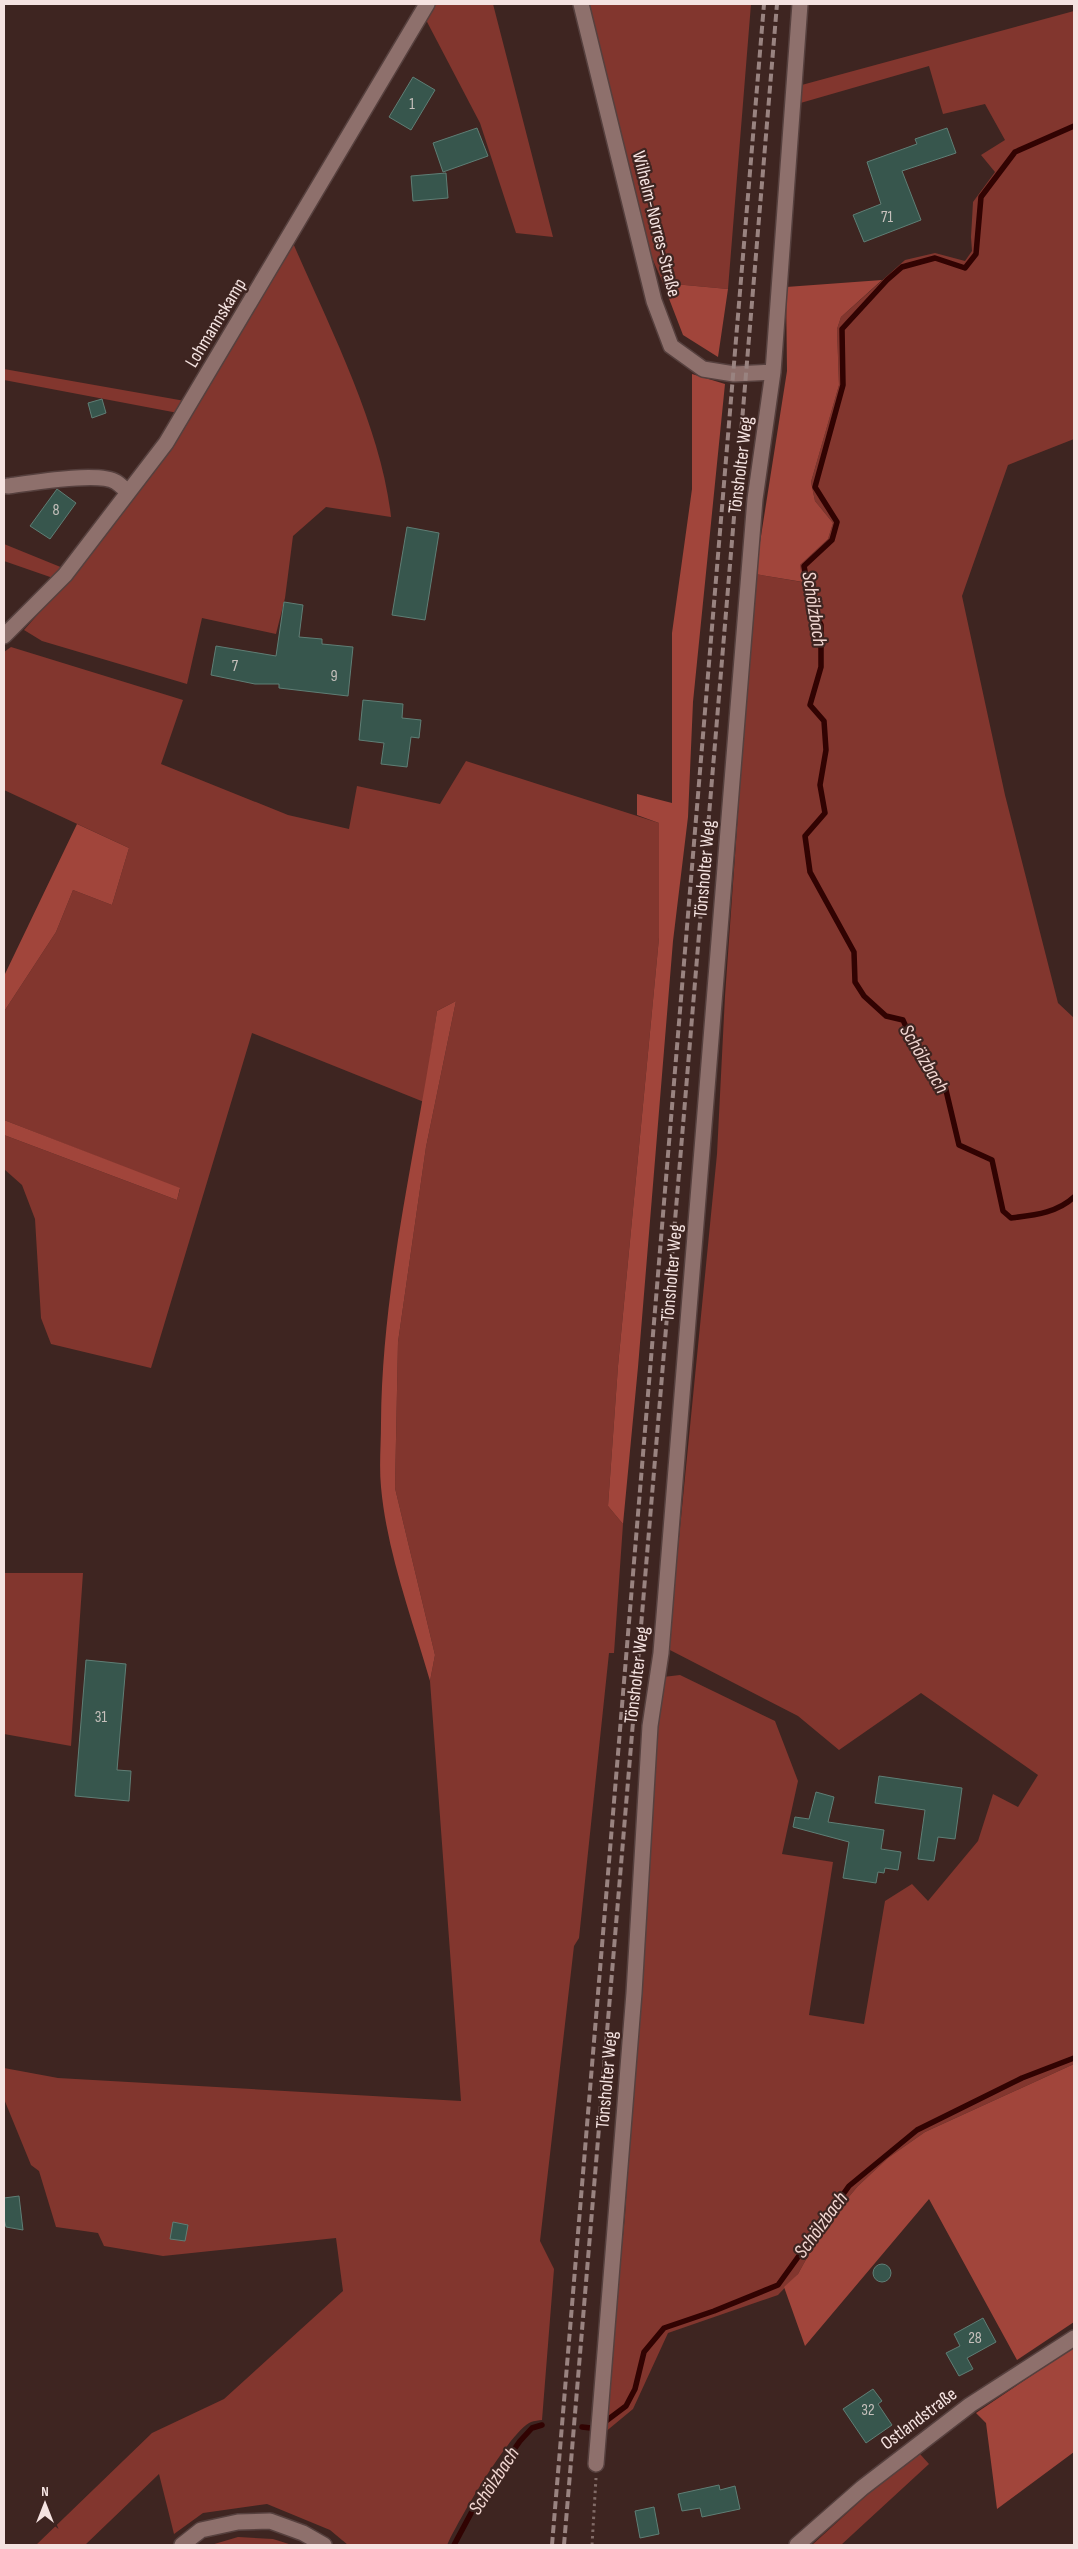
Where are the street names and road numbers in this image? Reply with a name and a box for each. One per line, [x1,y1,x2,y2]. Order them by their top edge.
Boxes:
street label: Wilhelm-Norres-Straße [627,149,685,299]
street label: Lohmannskamp [180,274,252,372]
street label: Tönsholter Weg [724,415,758,515]
street label: Tönsholter Weg [689,819,721,919]
street label: Tönsholter Weg [656,1223,688,1323]
street label: Tönsholter Weg [620,1625,654,1725]
street label: Tönsholter Weg [591,2030,623,2130]
street label: Ostlandstraße [876,2383,962,2455]

